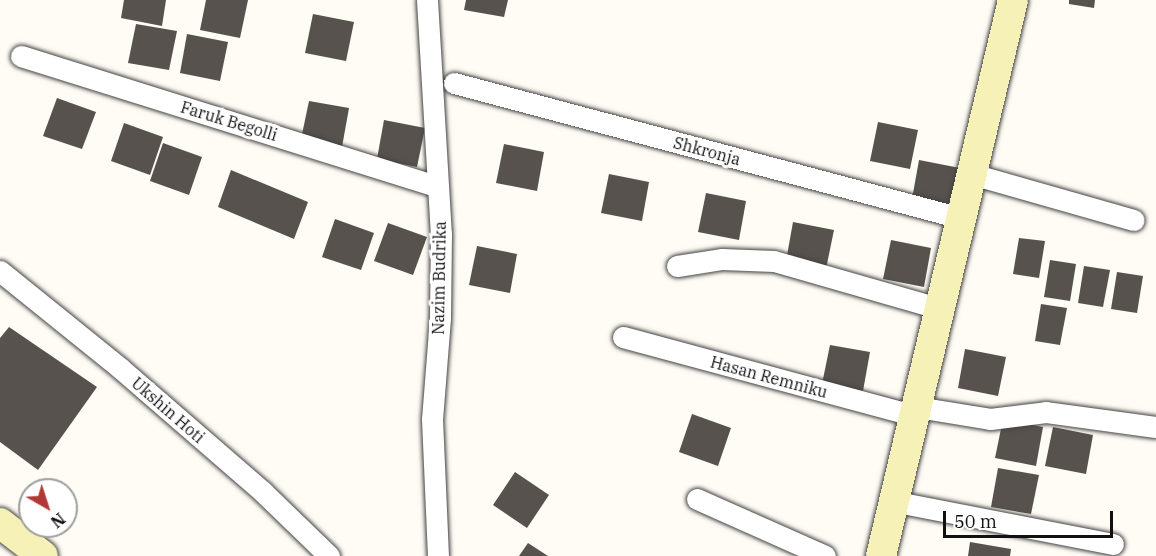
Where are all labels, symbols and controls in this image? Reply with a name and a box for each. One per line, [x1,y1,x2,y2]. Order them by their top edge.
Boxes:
street label: Faruk Begolli [178,97,280,145]
street label: Shkronja [671,133,743,169]
street label: Nazim Budrika [428,221,450,335]
street label: Hasan Remniku [708,352,830,402]
street label: Ukshin Hoti [128,373,208,447]
north arrow [18,478,78,538]
scale bar [946,499,1116,537]
text: N [47,509,69,532]
text: 50 m [954,510,997,533]

